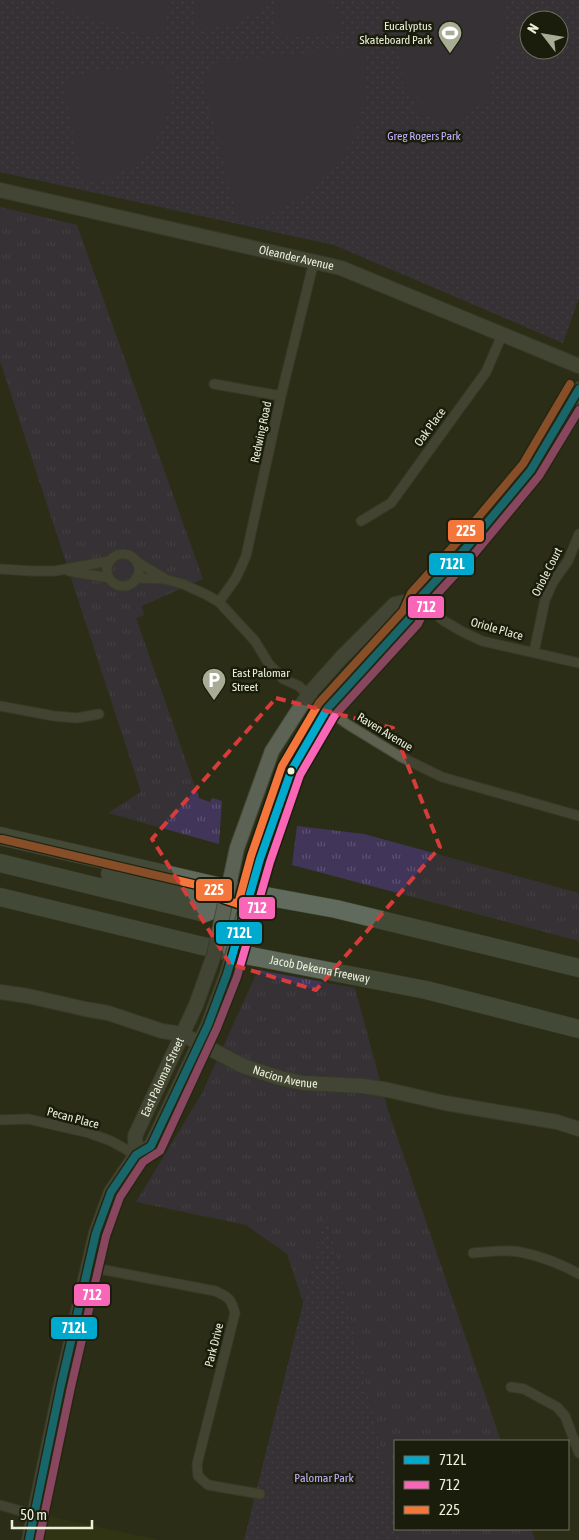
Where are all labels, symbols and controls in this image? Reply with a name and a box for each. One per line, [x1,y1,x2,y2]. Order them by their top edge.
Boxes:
north arrow [519,10,569,60]
place label: Eucalyptus Skateboard Park [359,19,433,47]
sports icon: Eucalyptus Skateboard Park [437,20,463,54]
text: N [524,21,542,36]
park label: Greg Rogers Park [387,129,462,143]
street label: Oleander Avenue [257,242,335,273]
street label: Redwing Road [248,400,274,464]
street label: Oak Place [411,405,449,449]
line badge: 225 [447,519,485,543]
text: 225 [456,523,476,539]
street label: Oriole Court [529,545,565,599]
line badge: 712L [428,552,475,576]
text: 712L [439,556,465,572]
line badge: 712 [407,595,445,619]
text: 712 [416,599,436,615]
street label: Oriole Place [469,615,525,643]
place label: East Palomar Street [232,666,290,694]
parking icon: East Palomar Street [201,667,227,701]
street label: Raven Avenue [355,710,415,754]
unlabelled marker [286,766,296,776]
line badge: 225 [195,878,233,902]
text: 225 [204,882,224,898]
line badge: 712 [238,896,276,920]
text: 712 [247,900,267,916]
line badge: 712L [215,921,263,945]
text: 712L [226,925,252,941]
street label: Jacob Dekema Freeway [268,953,371,986]
street label: East Palomar Street [138,1035,187,1119]
street label: Nacion Avenue [251,1063,318,1091]
street label: Pecan Place [46,1104,100,1132]
line badge: 712 [73,1283,111,1307]
text: 712 [82,1287,102,1303]
line badge: 712L [50,1316,98,1340]
text: 712L [61,1320,87,1336]
street label: Park Drive [202,1321,226,1369]
legend [394,1440,569,1530]
text: 712L [439,1451,466,1468]
park label: Palomar Park [294,1471,354,1485]
text: 712 [439,1476,460,1493]
scale bar [12,1498,92,1530]
text: 225 [439,1501,460,1518]
text: 50 m [20,1506,47,1523]

